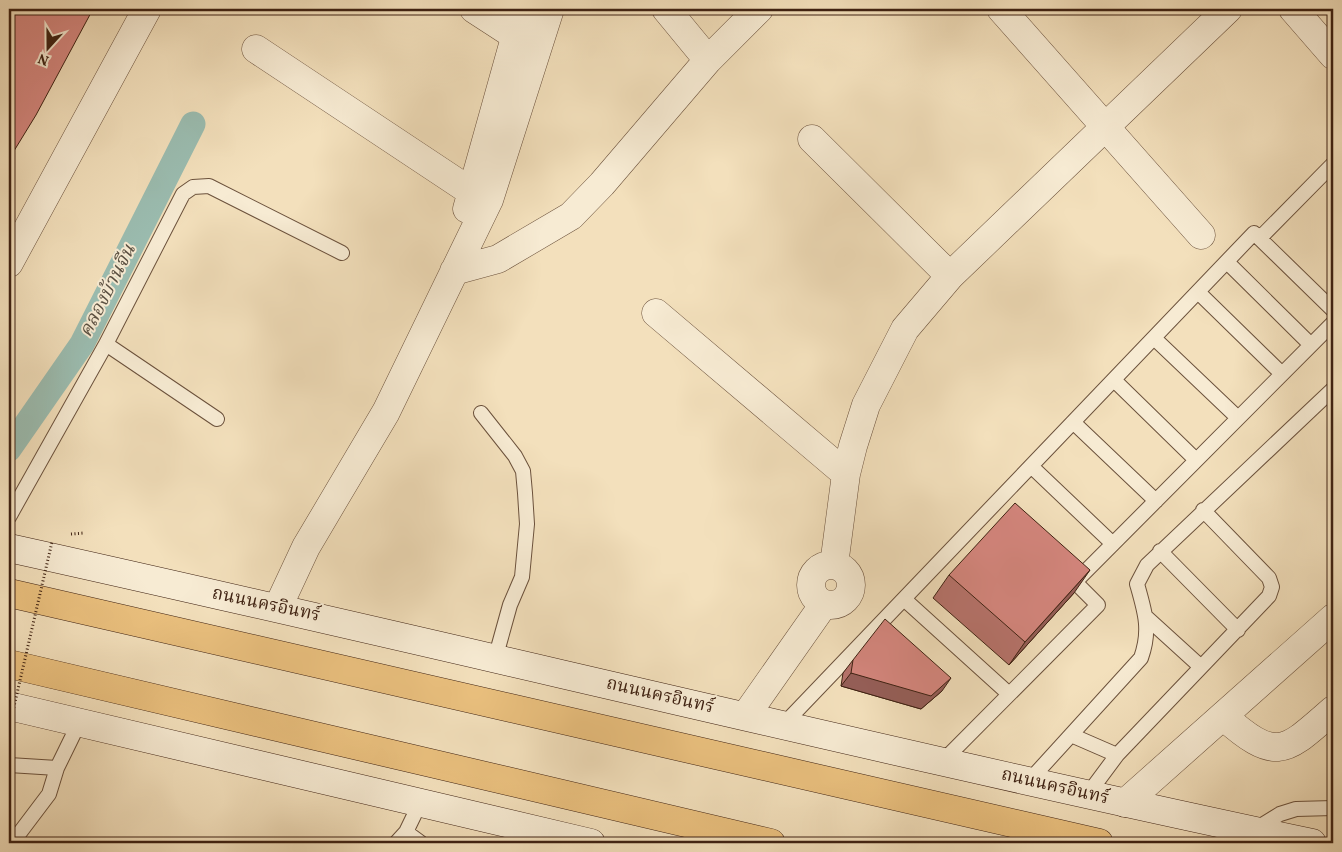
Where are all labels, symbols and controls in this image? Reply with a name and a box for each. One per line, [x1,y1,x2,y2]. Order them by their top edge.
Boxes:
north arrow [22,22,72,72]
text: N [36,48,52,69]
water label: คลองบ้านจีน [73,240,143,342]
street label: ถนนนครอินทร์ [210,581,323,629]
street label: ถนนนครอินทร์ [604,671,717,721]
street label: ถนนนครอินทร์ [999,762,1112,812]

